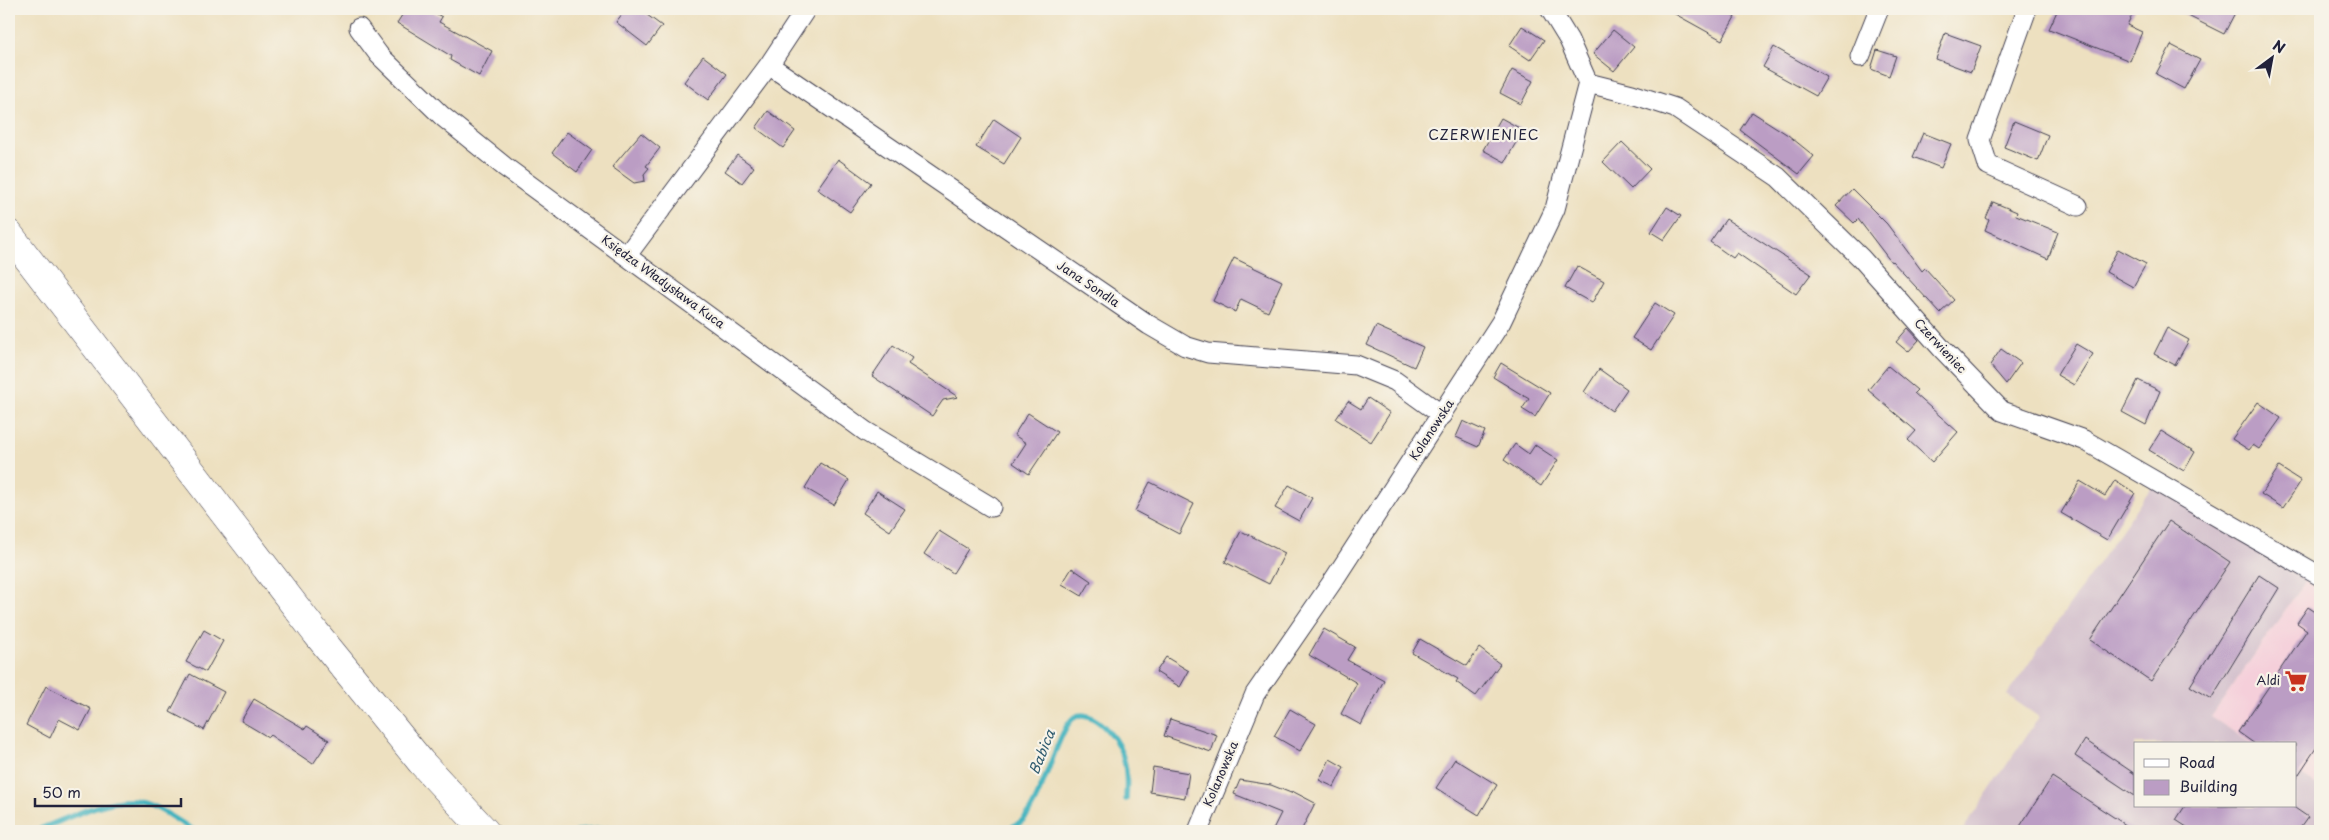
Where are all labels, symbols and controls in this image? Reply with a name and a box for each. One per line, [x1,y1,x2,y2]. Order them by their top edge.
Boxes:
north arrow [2246,32,2296,82]
text: N [2269,35,2289,58]
district label: CZERWIENIEC [1428,124,1540,145]
street label: Księdza Władysława Kuca [598,230,729,332]
street label: Jana Sondla [1054,256,1124,311]
street label: Czerwieniec [1911,314,1971,377]
street label: Kolanowska [1405,395,1458,464]
supermarket icon: Aldi [2283,668,2309,694]
place label: Aldi [2257,671,2280,689]
water label: Babica [1023,725,1060,777]
street label: Kolanowska [1198,737,1242,809]
legend [2134,742,2296,808]
text: Road [2179,750,2215,773]
text: Building [2179,774,2238,797]
scale bar [35,775,181,807]
text: 50 m [42,780,81,803]

